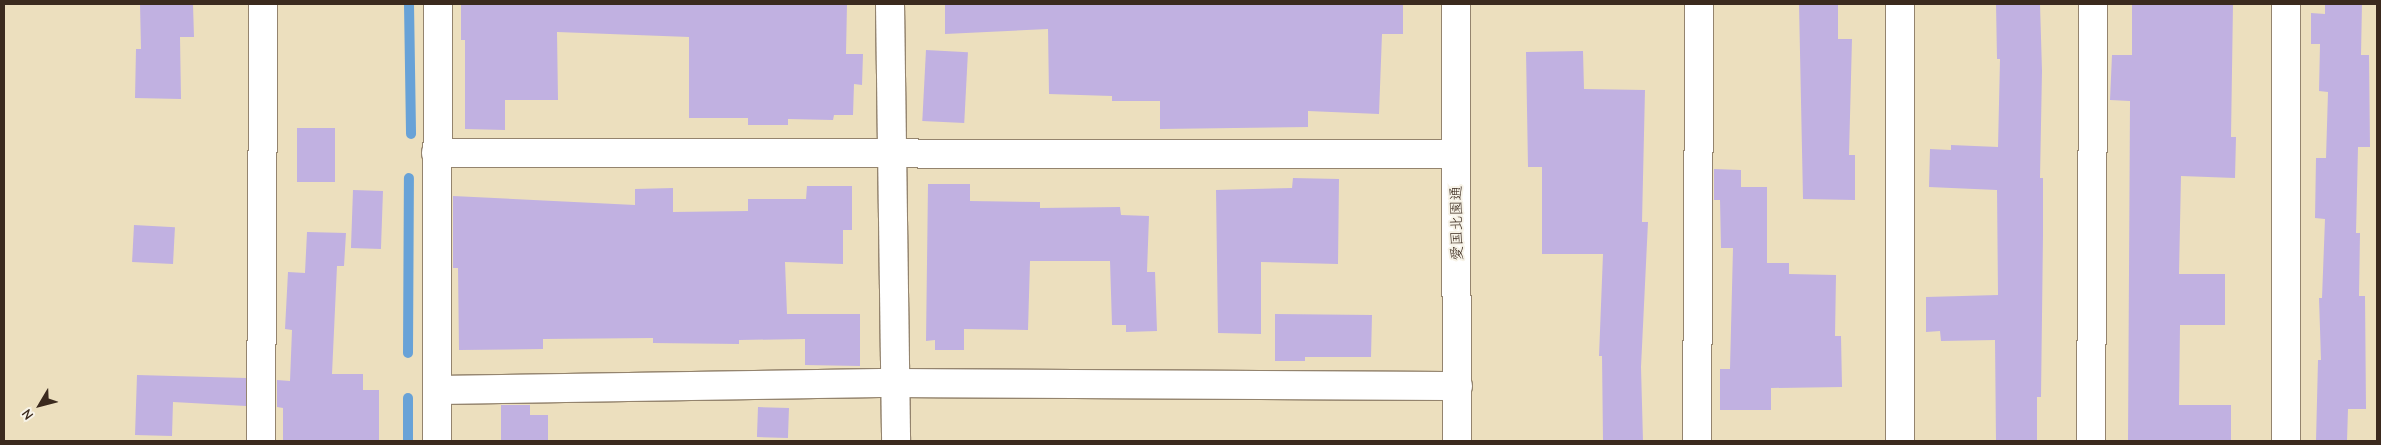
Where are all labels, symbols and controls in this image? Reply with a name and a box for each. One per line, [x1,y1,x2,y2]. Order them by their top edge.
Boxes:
street label: 愛国北園通 [1447,185,1467,261]
north arrow [15,380,65,430]
text: N [18,406,37,423]

